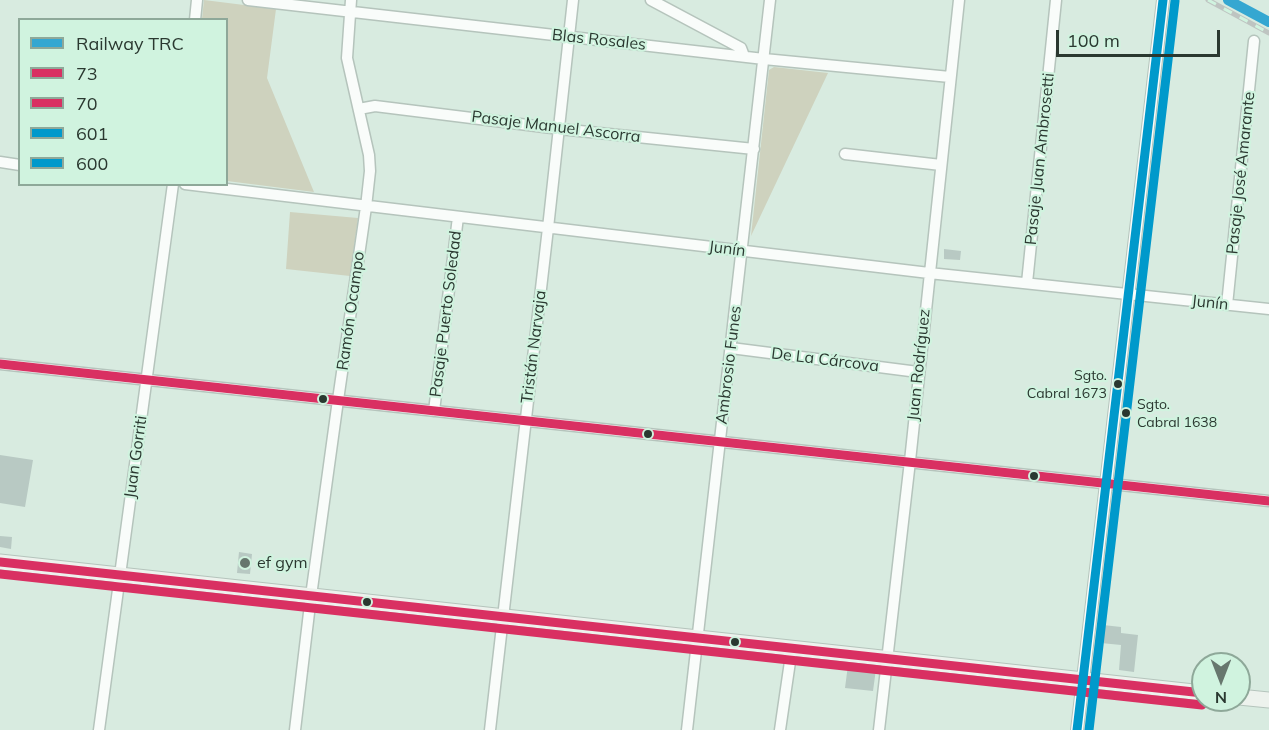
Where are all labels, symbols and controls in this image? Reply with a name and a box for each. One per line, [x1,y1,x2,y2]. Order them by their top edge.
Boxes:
legend [18,18,228,186]
scale bar [1059,18,1222,56]
street label: Blas Rosales [551,26,647,54]
text: 100 m [1067,29,1120,52]
text: Railway TRC [76,32,184,55]
text: 73 [76,62,98,85]
street label: Pasaje Juan Ambrosetti [1021,72,1059,246]
street label: Pasaje José Amarante [1223,91,1259,255]
text: 70 [76,92,98,115]
street label: Pasaje Manuel Ascorra [470,107,642,147]
text: 601 [76,122,108,145]
text: 600 [76,152,108,175]
street label: Pasaje Puerto Soledad [426,230,466,398]
street label: Junín [707,237,747,261]
street label: Ramón Ocampo [333,250,369,372]
street label: Tristán Narvaja [518,289,550,405]
street label: Junín [1191,292,1229,314]
street label: Ambrosio Funes [712,305,746,425]
street label: Juan Rodríguez [904,308,934,422]
street label: De La Cárcova [770,344,880,376]
place label: Sgto. Cabral 1673 [1027,368,1107,400]
marker: Sgto. Cabral 1673 [1112,378,1124,390]
unlabelled marker [317,393,329,405]
place label: Sgto. Cabral 1638 [1137,397,1217,430]
marker: Sgto. Cabral 1638 [1120,407,1132,419]
street label: Juan Gorriti [121,414,151,500]
unlabelled marker [642,428,654,440]
unlabelled marker [1028,470,1040,482]
place label: ef gym [257,553,307,573]
marker: ef gym [238,556,252,570]
unlabelled marker [361,596,373,608]
unlabelled marker [729,636,741,648]
north arrow [1191,652,1251,712]
text: N [1215,688,1227,708]

